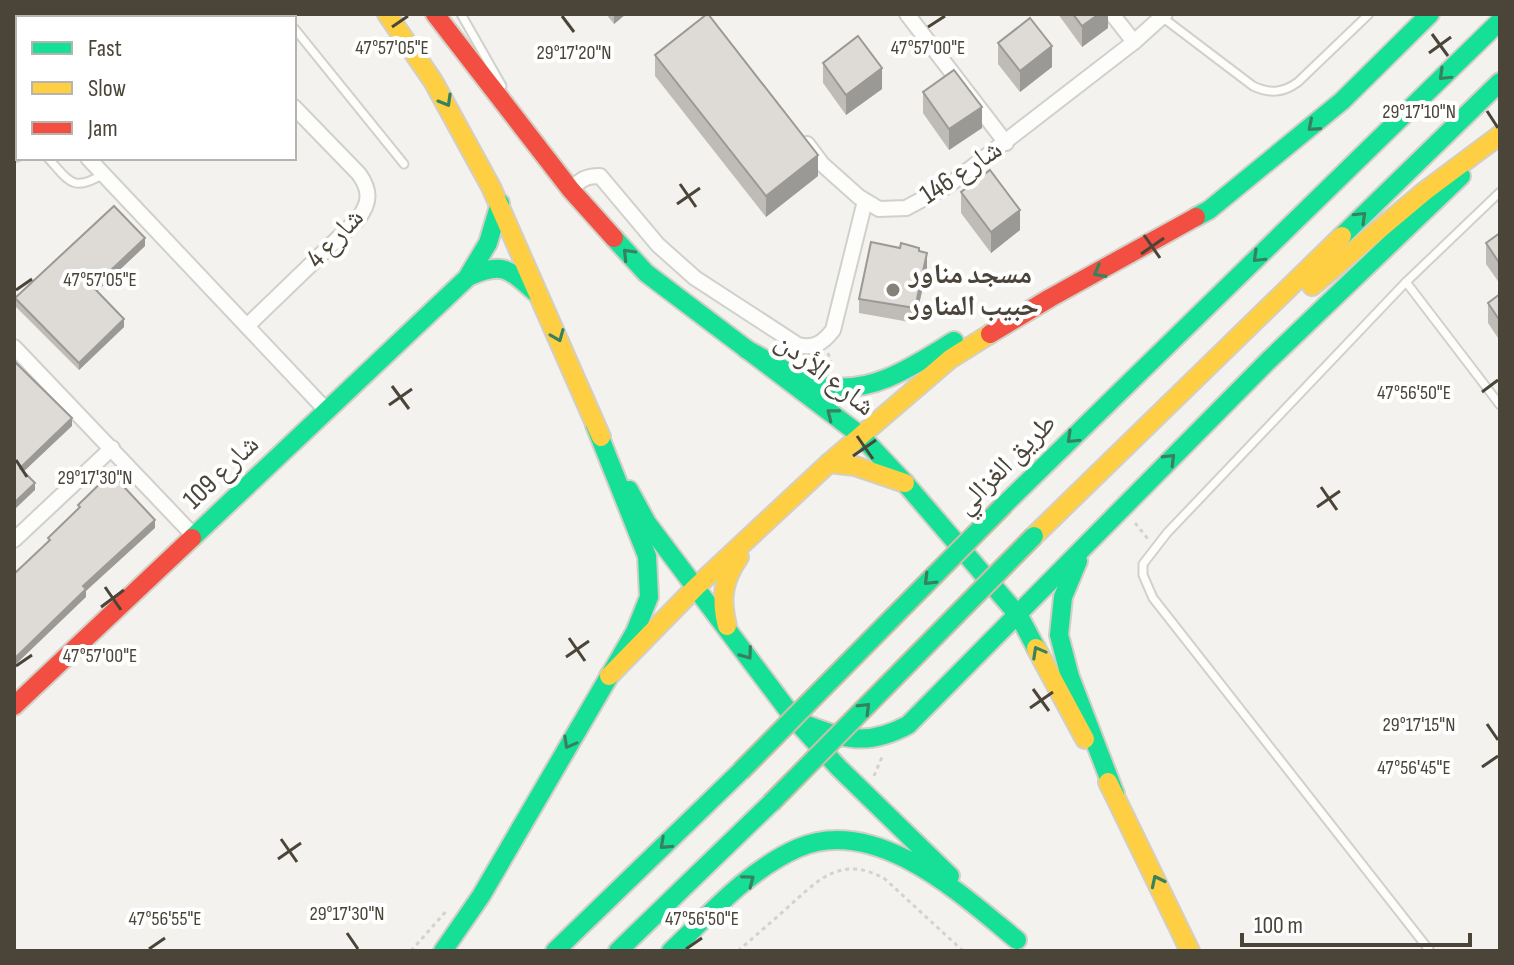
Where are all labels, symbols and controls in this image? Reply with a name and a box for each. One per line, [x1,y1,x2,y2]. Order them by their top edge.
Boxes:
legend [16,16,296,160]
text: Fast [88,34,122,63]
text: 47°57'05"E [355,36,429,60]
text: 47°57'00"E [891,36,965,60]
text: 29°17'20"N [537,41,611,65]
one-way arrow [1439,66,1453,81]
text: Slow [88,74,126,103]
one-way arrow [436,93,452,107]
text: 29°17'10"N [1382,100,1456,124]
text: Jam [87,114,118,143]
one-way arrow [1308,116,1323,130]
street label: شارع 146 [914,133,1008,211]
street label: شارع 4 [299,201,371,275]
one-way arrow [1352,211,1366,226]
one-way arrow [1253,248,1267,262]
one-way arrow [623,249,637,263]
place label: مسجد مناور حبيب المناور [908,258,1039,323]
one-way arrow [1093,263,1108,278]
text: 47°57'05"E [63,268,137,292]
marker: مسجد مناور حبيب المناور [884,281,902,299]
street label: شارع الأردن [768,325,882,423]
one-way arrow [548,328,564,342]
text: 47°56'50"E [1377,381,1451,405]
street label: طريق الغزالي [949,407,1067,525]
one-way arrow [827,409,841,424]
street label: شارع 109 [176,428,266,516]
one-way arrow [1067,429,1081,444]
one-way arrow [1161,454,1175,468]
text: 29°17'30"N [57,466,133,490]
one-way arrow [924,571,938,585]
text: 47°57'00"E [63,644,137,668]
one-way arrow [737,645,752,660]
one-way arrow [1032,646,1048,660]
one-way arrow [856,703,870,717]
text: 29°17'15"N [1383,713,1455,737]
one-way arrow [563,734,579,749]
text: 47°56'45"E [1377,756,1451,780]
one-way arrow [659,834,674,848]
one-way arrow [1151,874,1167,889]
one-way arrow [740,875,755,889]
scale bar [1242,897,1470,947]
text: 29°17'30"N [309,902,385,926]
text: 47°56'55"E [129,907,201,931]
text: 47°56'50"E [665,907,739,931]
text: 100 m [1254,911,1303,940]

